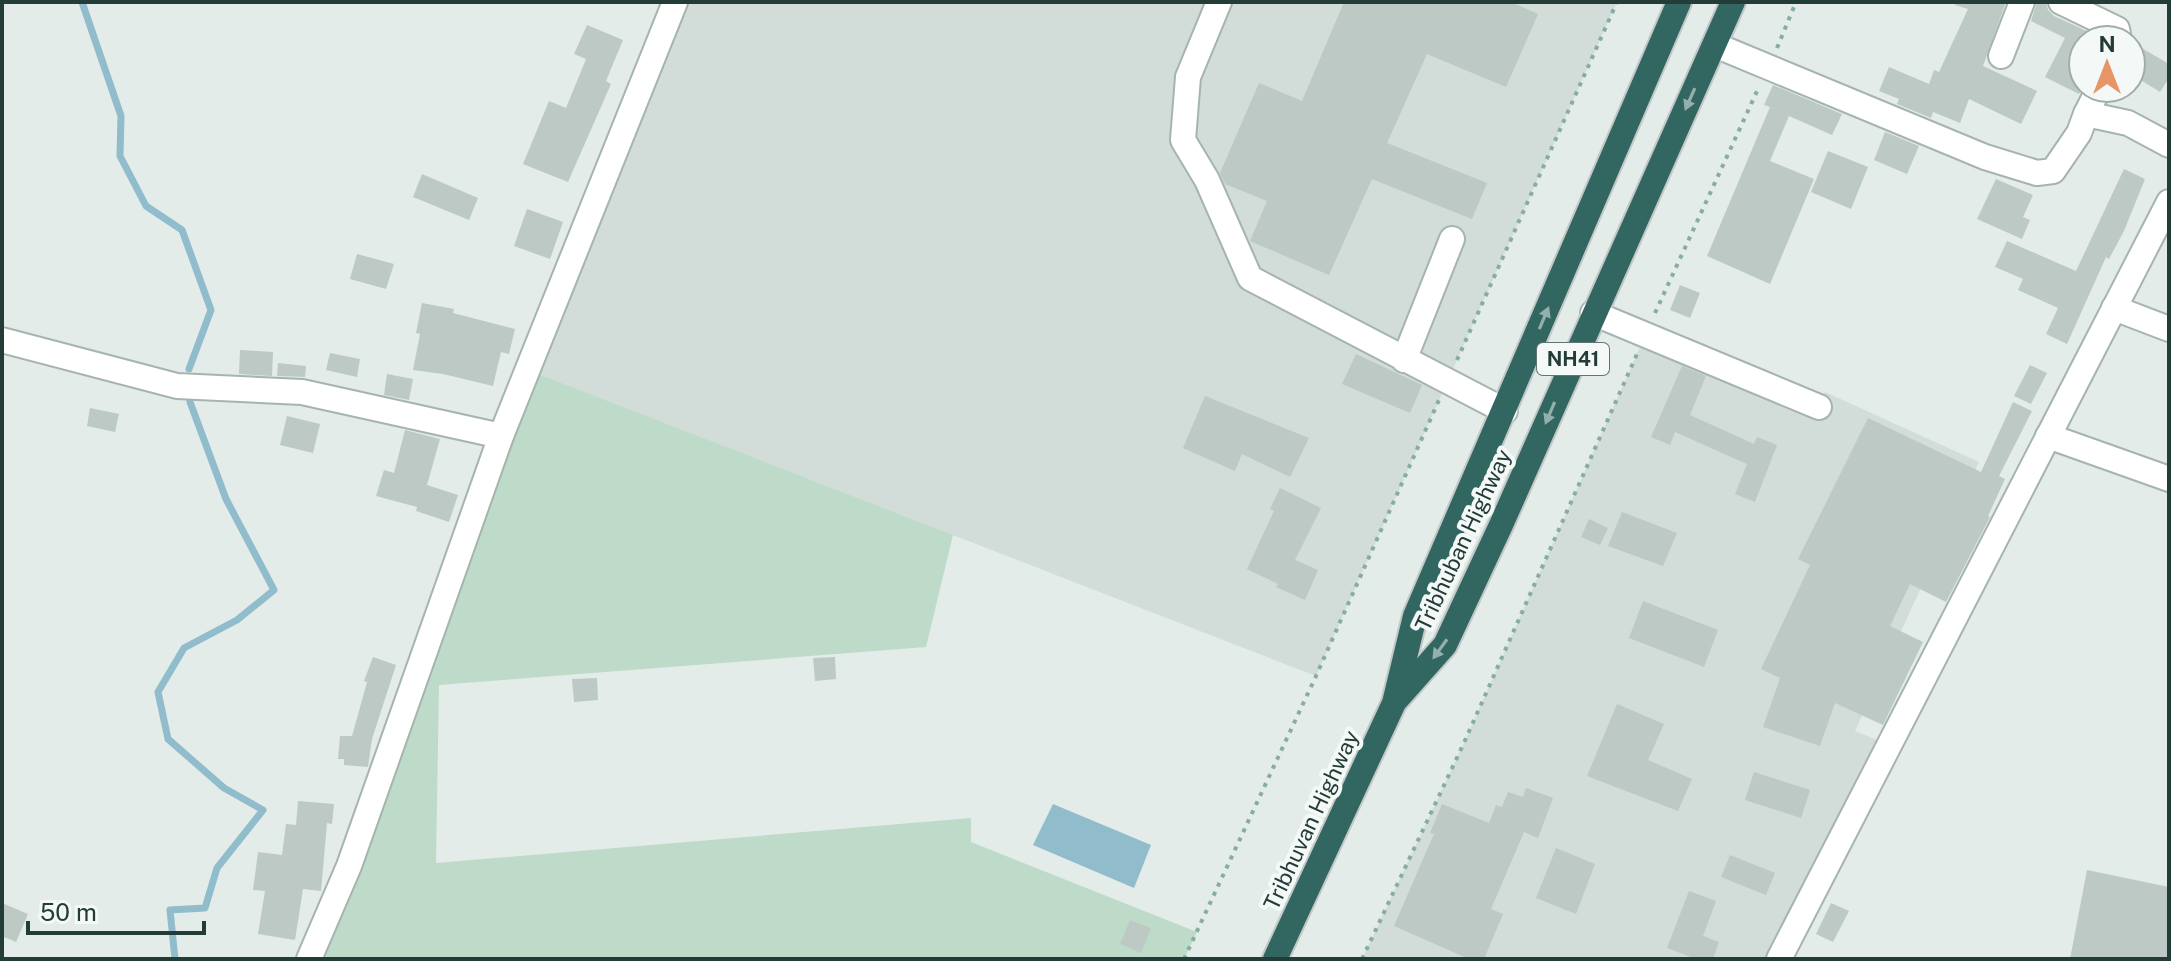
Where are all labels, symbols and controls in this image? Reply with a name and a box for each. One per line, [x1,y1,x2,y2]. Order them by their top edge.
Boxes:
north arrow [2067,24,2147,104]
text: N [2098,31,2116,57]
one-way arrow [1683,87,1697,111]
one-way arrow [1538,307,1551,330]
road number: NH41 [1537,343,1609,375]
one-way arrow [1543,401,1556,425]
street label: Tribhuban Highway [1410,445,1517,635]
one-way arrow [1433,638,1449,659]
street label: Tribhuvan Highway [1258,726,1364,914]
scale bar [28,885,204,935]
text: 50 m [40,898,97,926]

